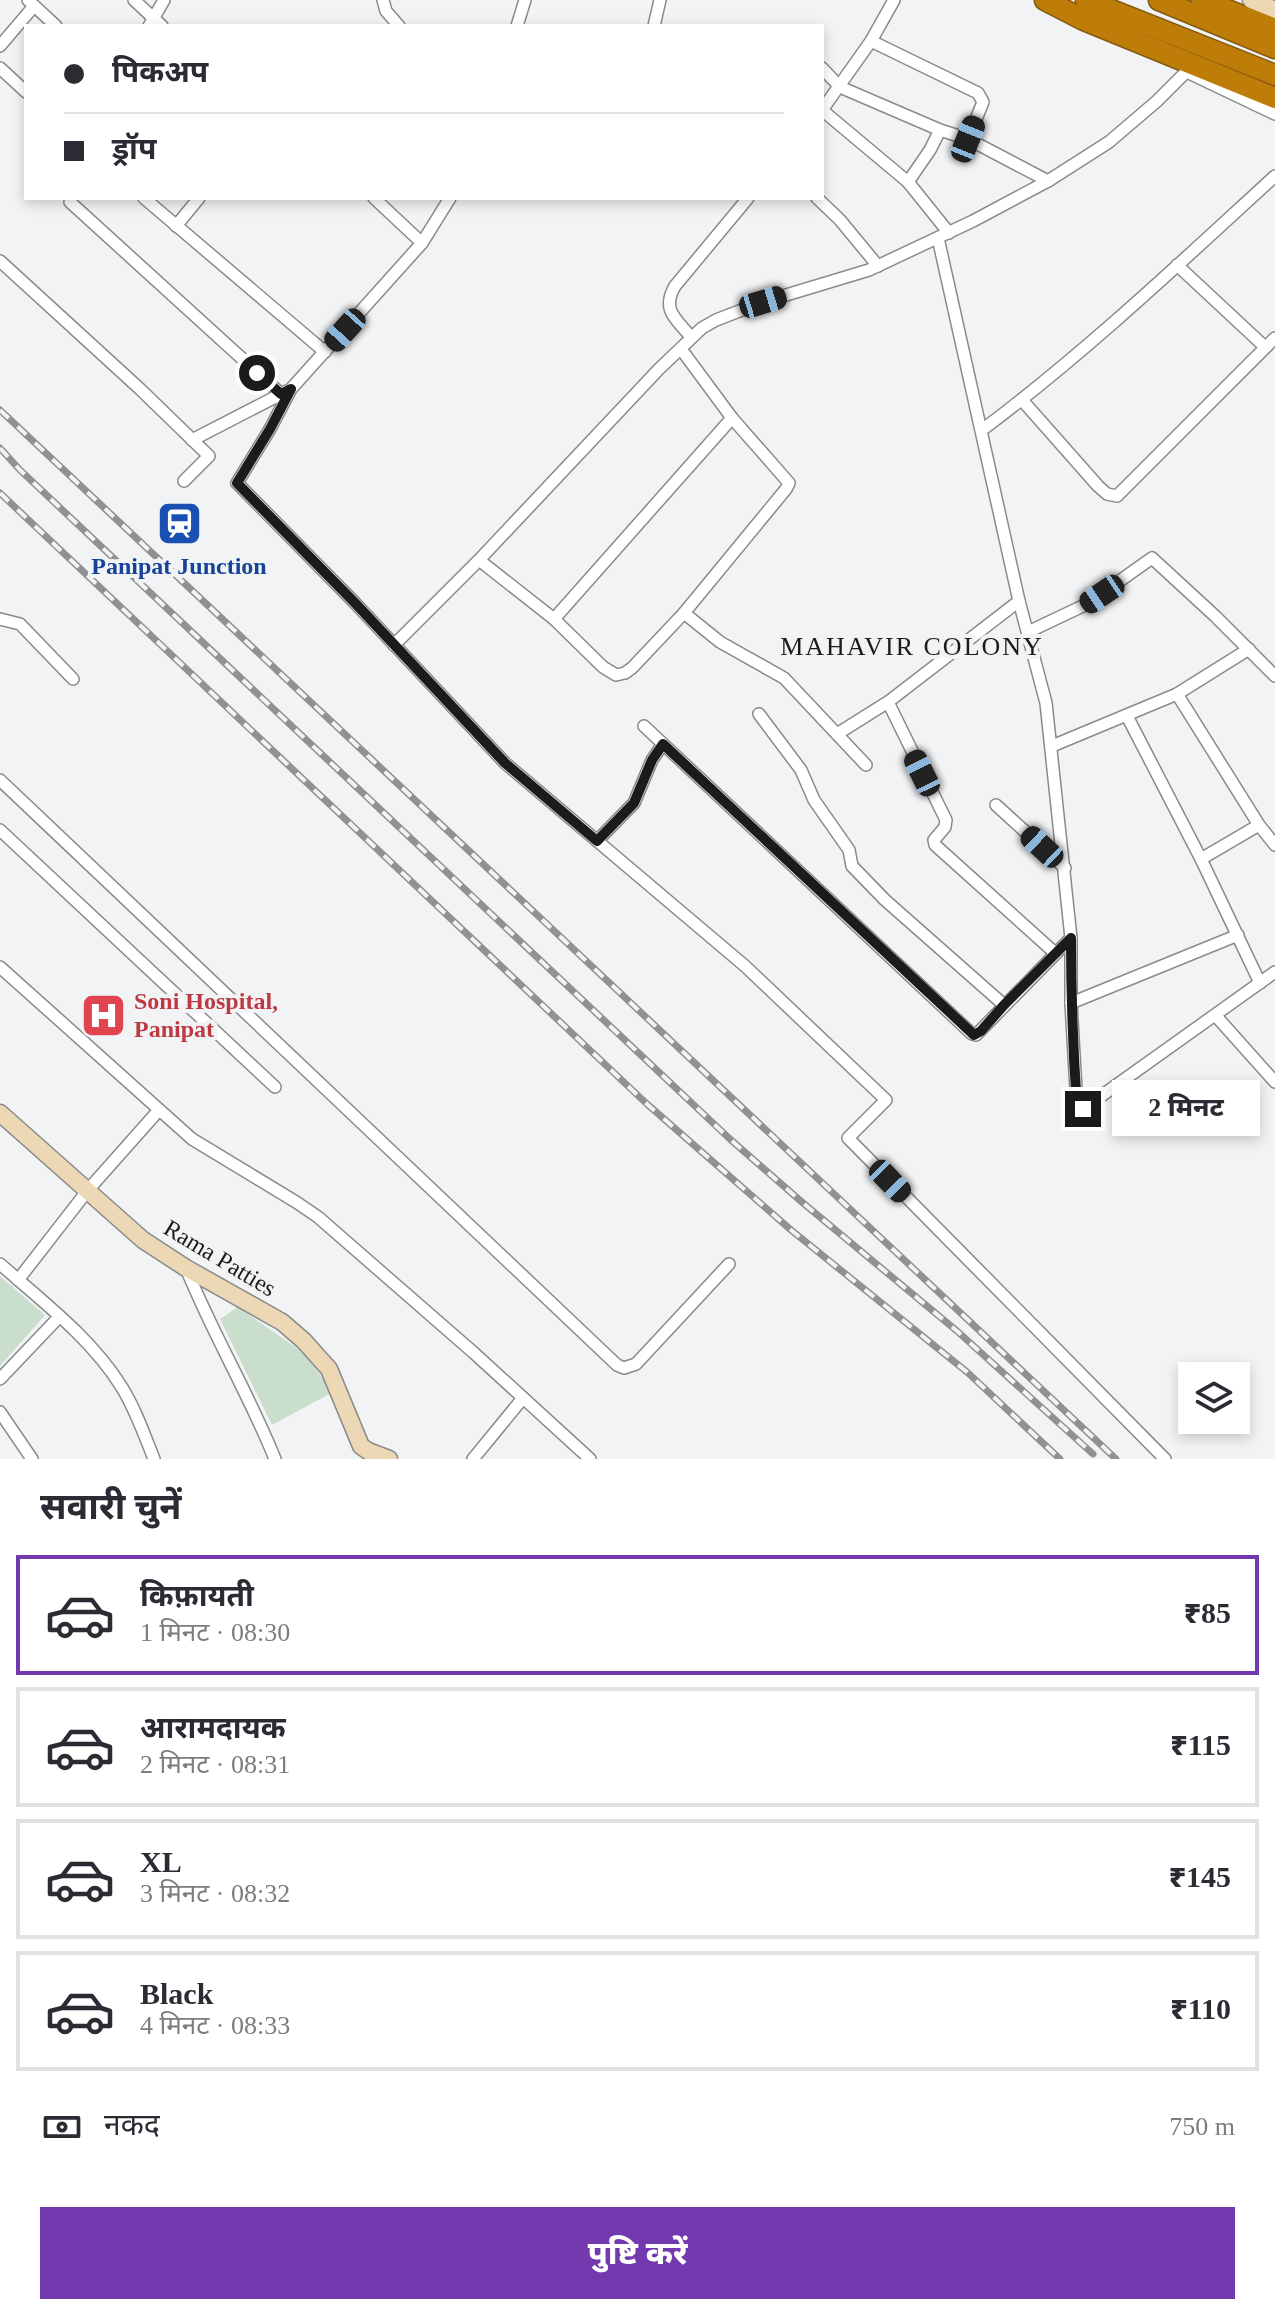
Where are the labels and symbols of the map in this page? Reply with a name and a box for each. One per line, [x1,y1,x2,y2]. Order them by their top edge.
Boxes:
car [948,112,988,166]
car [737,284,789,320]
car [320,304,370,356]
route start [239,355,275,391]
station icon: Panipat Junction [155,500,203,548]
place label: Panipat Junction [91,553,267,579]
car [1075,571,1129,617]
district label: MAHAVIR COLONY [780,632,1044,661]
car [901,746,943,800]
car [1016,822,1068,872]
place label: Soni Hospital, Panipat [134,988,278,1042]
hospital icon: Soni Hospital, Panipat [79,991,127,1039]
callout: 2 मिनट [1111,1081,1259,1137]
route end [1065,1091,1101,1127]
car [865,1155,915,1207]
street label: Rama Patties [159,1214,281,1302]

